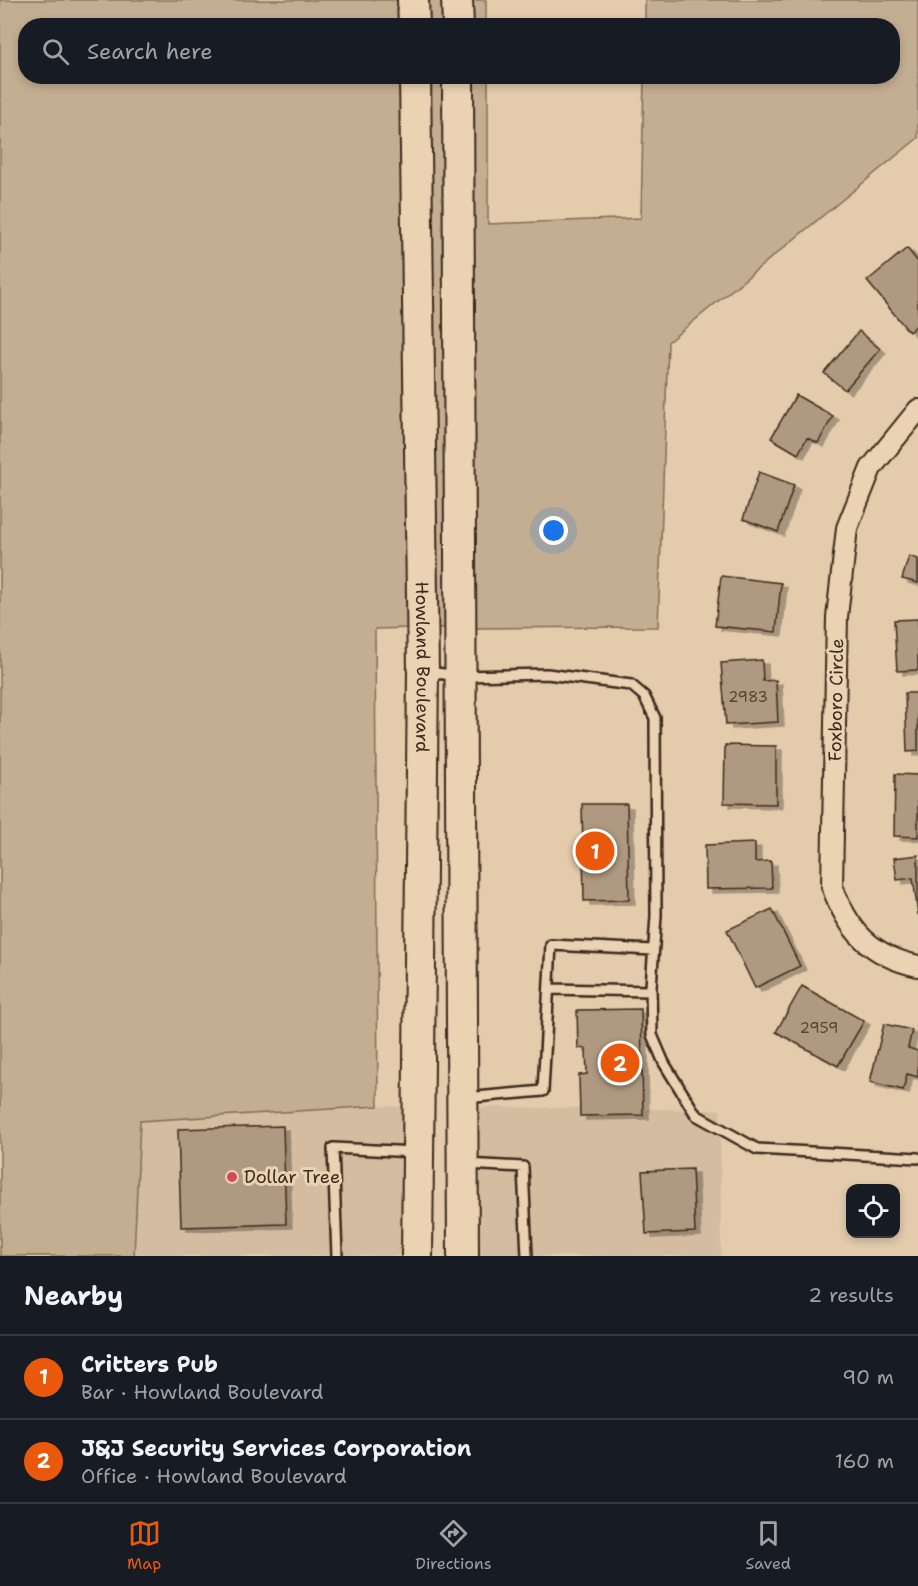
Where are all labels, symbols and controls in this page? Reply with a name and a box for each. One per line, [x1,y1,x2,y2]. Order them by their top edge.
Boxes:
search box [18,18,900,84]
icon: search [39,35,72,68]
text: Search here [87,37,213,66]
your location [539,516,568,545]
street label: Howland Boulevard [410,581,435,753]
street label: Foxboro Circle [823,638,849,762]
house number: 2983 [728,687,768,707]
pin: 1 [576,828,614,874]
house number: 2959 [800,1018,838,1038]
pin: 2 [600,1040,640,1086]
place label: Dollar Tree [244,1165,340,1189]
marker: Dollar Tree [225,1170,239,1184]
map controls [846,1184,900,1238]
button: locate [846,1184,900,1238]
text: Nearby [24,1278,123,1313]
text: 2 results [808,1282,894,1308]
text: Critters Pub [81,1350,218,1379]
text: 1 [39,1364,48,1390]
text: 90 m [842,1364,894,1390]
text: Bar · Howland Boulevard [81,1379,324,1405]
text: J&J Security Services Corporation [81,1434,472,1463]
text: 2 [37,1448,51,1474]
text: 160 m [835,1448,894,1474]
text: Office · Howland Boulevard [81,1463,347,1489]
tab: Map [127,1517,161,1574]
tab: Directions [415,1517,492,1574]
tab: Saved [746,1517,791,1574]

